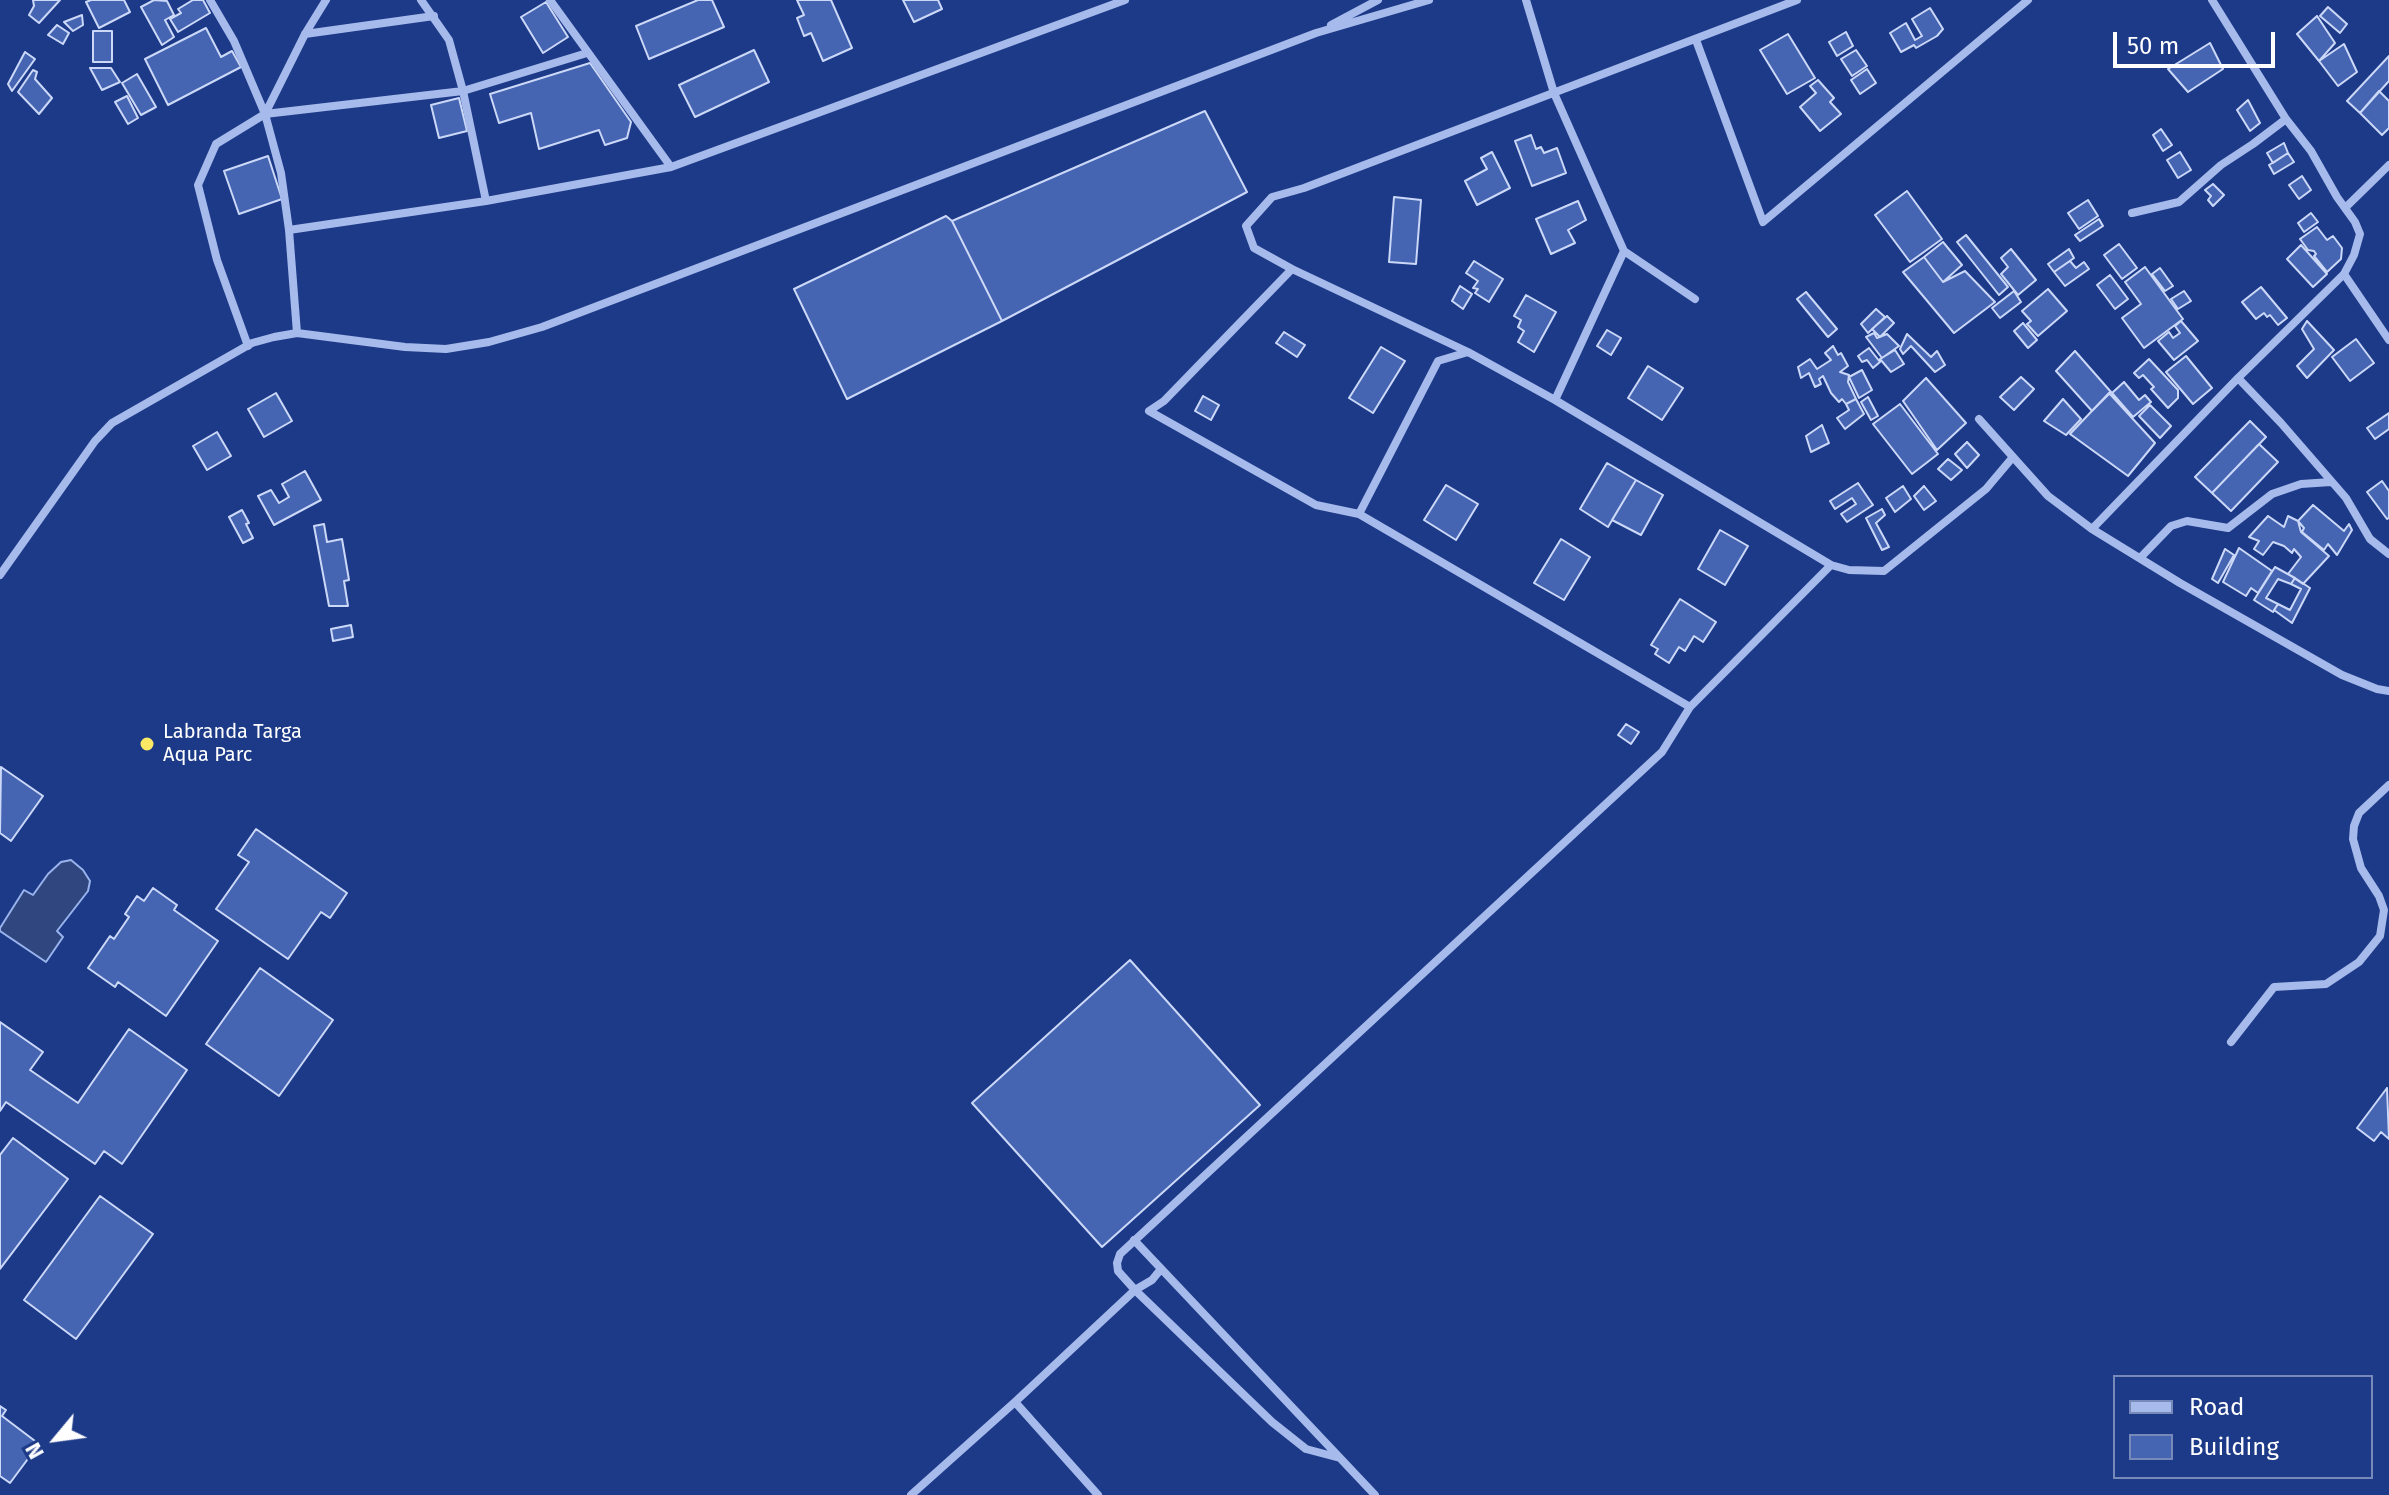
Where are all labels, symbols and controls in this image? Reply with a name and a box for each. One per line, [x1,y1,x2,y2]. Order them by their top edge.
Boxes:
scale bar [2117,16,2279,66]
text: 50 m [2127,32,2179,60]
place label: Labranda Targa Aqua Parc [163,720,302,767]
marker: Labranda Targa Aqua Parc [138,735,156,753]
legend [2113,1375,2373,1479]
text: Road [2189,1393,2244,1421]
north arrow [16,1399,96,1479]
text: Building [2189,1433,2279,1461]
text: N [19,1438,50,1464]

